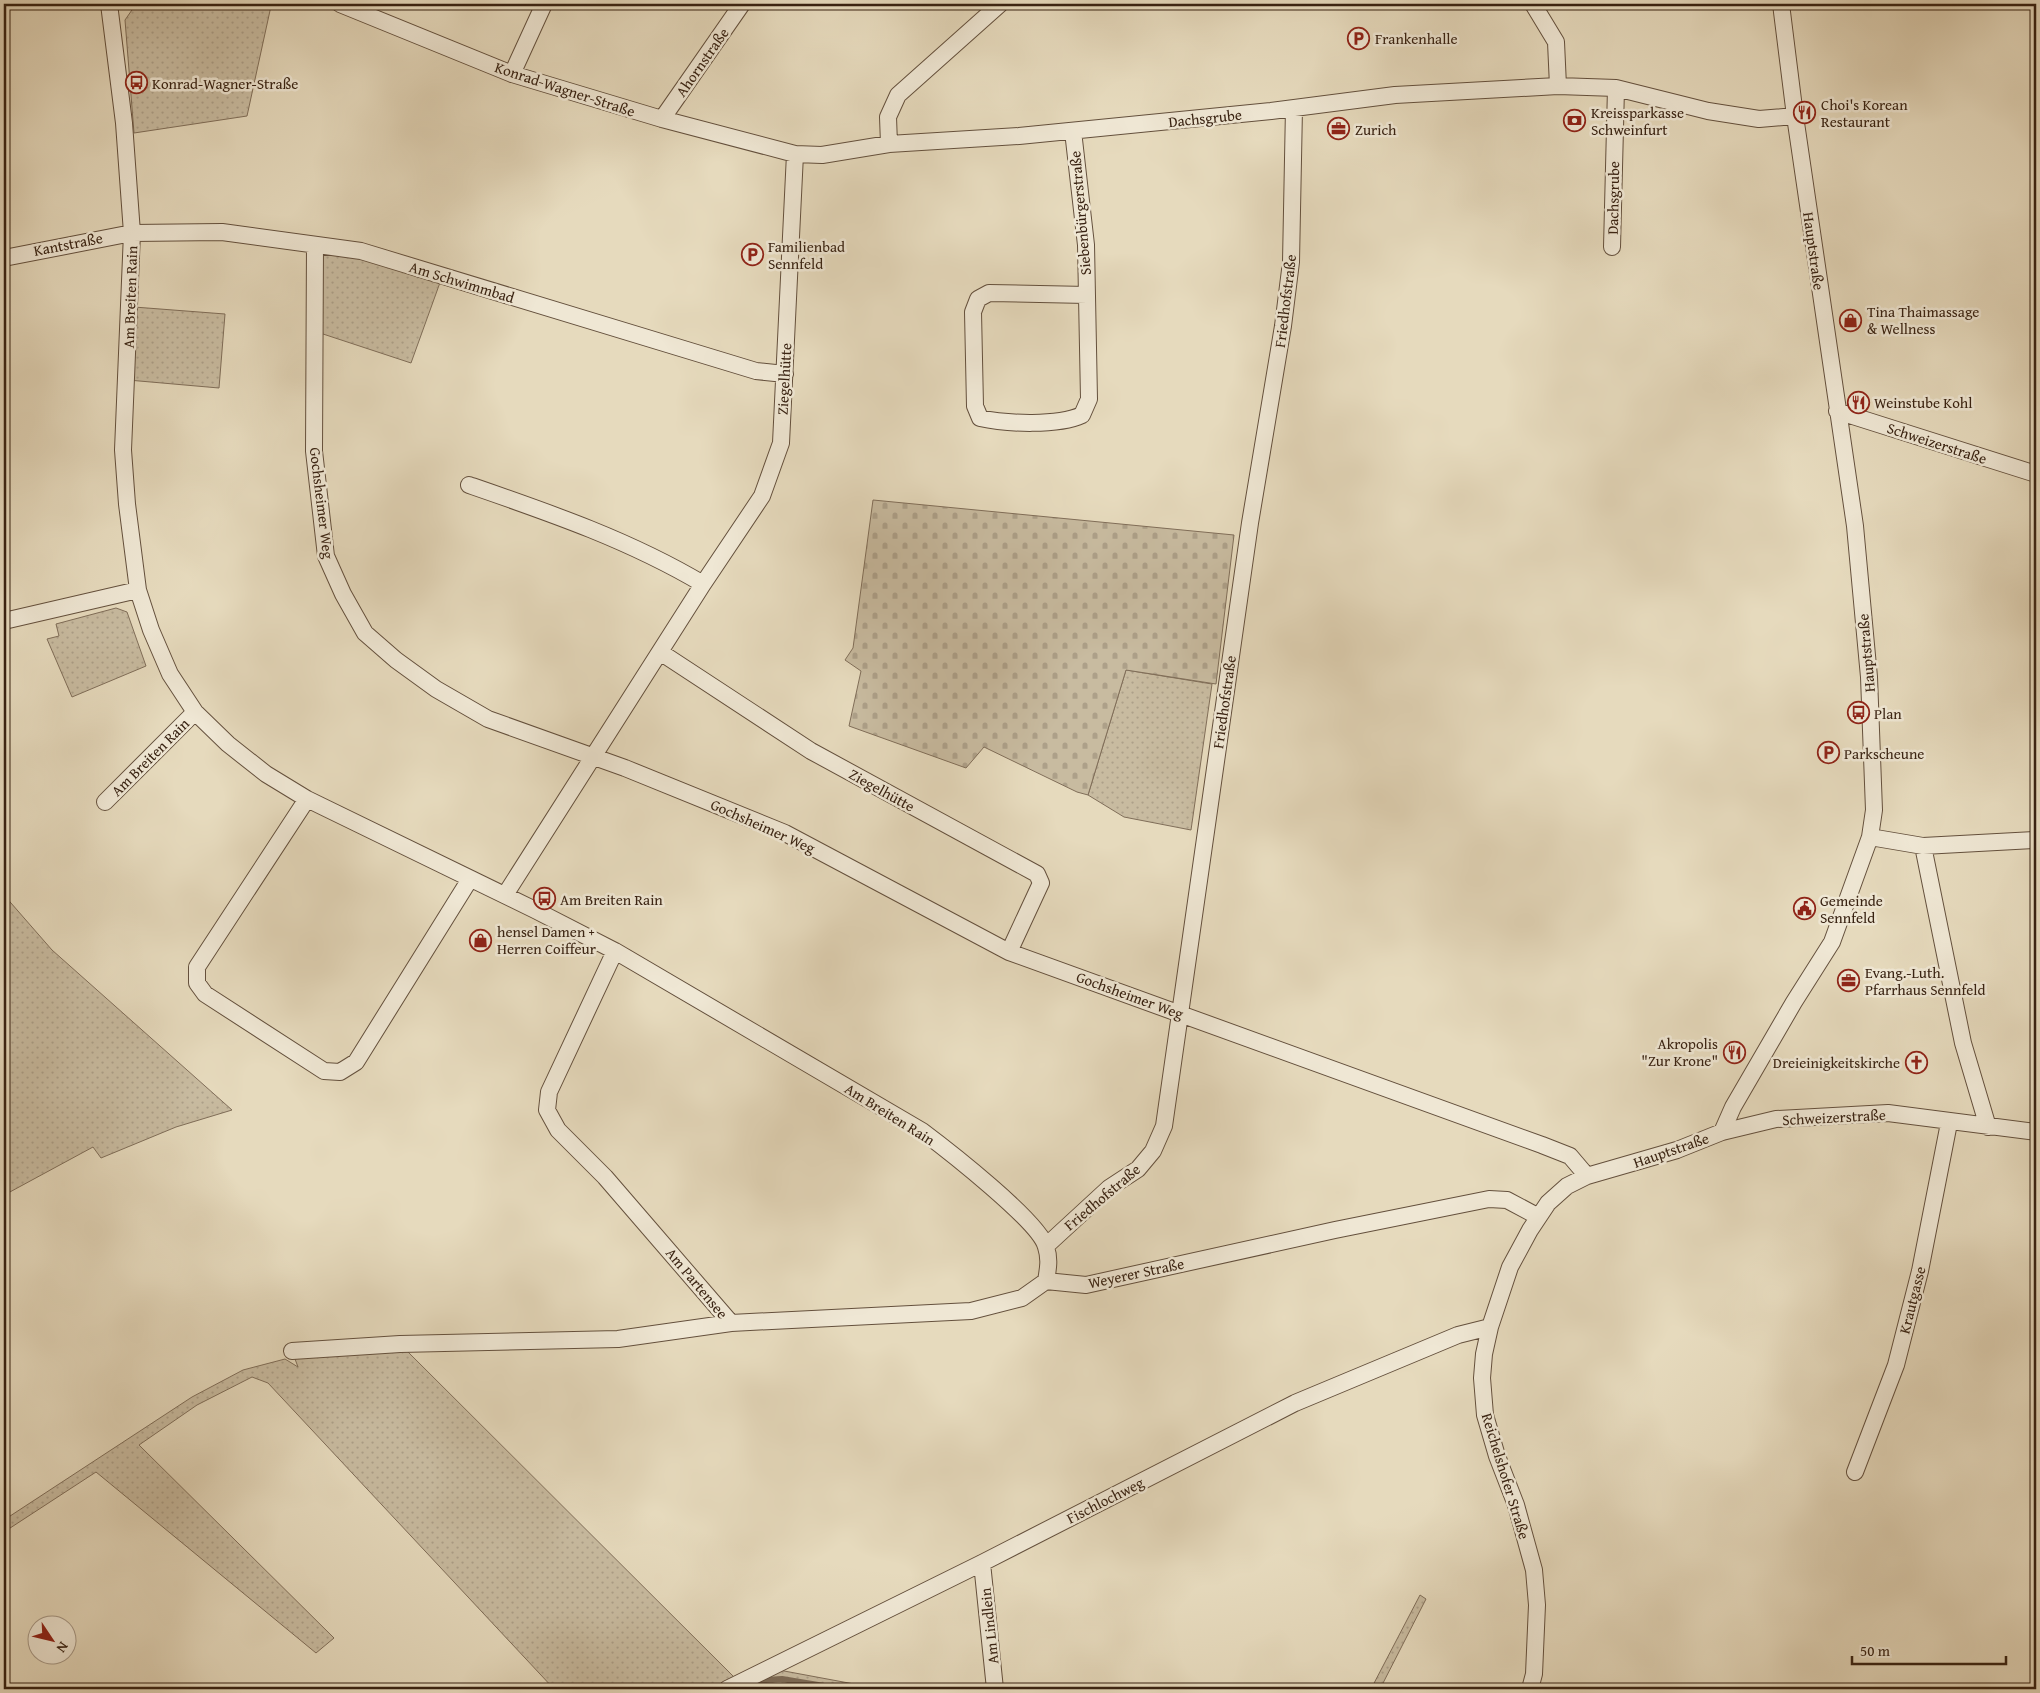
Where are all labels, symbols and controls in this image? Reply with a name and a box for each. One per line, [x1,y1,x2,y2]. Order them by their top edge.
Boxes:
street label: Ahornstraße [670,23,734,101]
parking icon: Frankenhalle [1347,26,1371,50]
place label: Frankenhalle [1375,28,1458,49]
street label: Konrad-Wagner-Straße [492,56,638,122]
bus stop icon: Konrad-Wagner-Straße [124,71,148,95]
place label: Konrad-Wagner-Straße [152,73,298,94]
place label: Choi's Korean Restaurant [1821,94,1908,132]
restaurant icon: Choi's Korean Restaurant [1793,101,1817,125]
place label: Kreissparkasse Schweinfurt [1591,102,1684,140]
street label: Dachsgrube [1167,104,1243,132]
bank icon: Kreissparkasse Schweinfurt [1563,109,1587,133]
office icon: Zurich [1327,117,1351,141]
place label: Zurich [1355,119,1397,140]
street label: Siebenbürgerstraße [1064,150,1096,276]
street label: Dachsgrube [1602,161,1624,235]
street label: Hauptstraße [1798,211,1830,291]
street label: Kantstraße [32,227,104,261]
place label: Familienbad Sennfeld [768,236,845,274]
parking icon: Familienbad Sennfeld [740,243,764,267]
street label: Am Breiten Rain [118,245,142,349]
street label: Friedhofstraße [1269,253,1301,349]
street label: Am Schwimmbad [407,256,517,308]
place label: Tina Thaimassage & Wellness [1867,301,1979,339]
shop icon: Tina Thaimassage & Wellness [1839,308,1863,332]
street label: Ziegelhütte [772,342,796,416]
restaurant icon: Weinstube Kohl [1846,390,1870,414]
place label: Weinstube Kohl [1874,392,1972,413]
street label: Schweizerstraße [1884,417,1990,469]
street label: Gochsheimer Weg [305,446,339,561]
street label: Hauptstraße [1852,613,1880,693]
street label: Friedhofstraße [1207,654,1241,750]
bus stop icon: Plan [1846,701,1870,725]
place label: Plan [1874,703,1902,724]
street label: Am Breiten Rain [106,713,194,801]
parking icon: Parkscheune [1816,741,1840,765]
place label: Parkscheune [1844,743,1924,764]
street label: Ziegelhütte [845,763,919,817]
street label: Gochsheimer Weg [707,794,819,859]
bus stop icon: Am Breiten Rain [532,887,556,911]
place label: Am Breiten Rain [560,889,663,910]
place label: Gemeinde Sennfeld [1820,890,1883,928]
public building icon: Gemeinde Sennfeld [1792,897,1816,921]
place label: hensel Damen + Herren Coiffeur [497,921,596,959]
shop icon: hensel Damen + Herren Coiffeur [469,928,493,952]
place label: Evang.-Luth. Pfarrhaus Sennfeld [1865,962,1986,1000]
street label: Gochsheimer Weg [1074,966,1187,1024]
office icon: Evang.-Luth. Pfarrhaus Sennfeld [1837,969,1861,993]
place label: Akropolis "Zur Krone" [1641,1033,1718,1071]
restaurant icon: Akropolis "Zur Krone" [1722,1040,1746,1064]
church icon: Dreieinigkeitskirche [1904,1050,1928,1074]
place label: Dreieinigkeitskirche [1773,1052,1900,1073]
street label: Am Breiten Rain [841,1078,940,1150]
street label: Schweizerstraße [1782,1104,1886,1130]
street label: Hauptstraße [1630,1127,1712,1173]
street label: Friedhofstraße [1059,1159,1145,1235]
street label: Am Partensee [661,1243,733,1323]
street label: Weyerer Straße [1086,1253,1186,1293]
street label: Krautgasse [1893,1264,1931,1336]
street label: Reichelshofer Straße [1477,1410,1535,1542]
street label: Fischlochweg [1063,1471,1148,1528]
street label: Am Lindlein [975,1586,1003,1665]
north arrow [28,1616,78,1666]
scale bar [1852,1633,2006,1665]
text: N [51,1638,74,1658]
text: 50 m [1860,1640,1891,1661]

